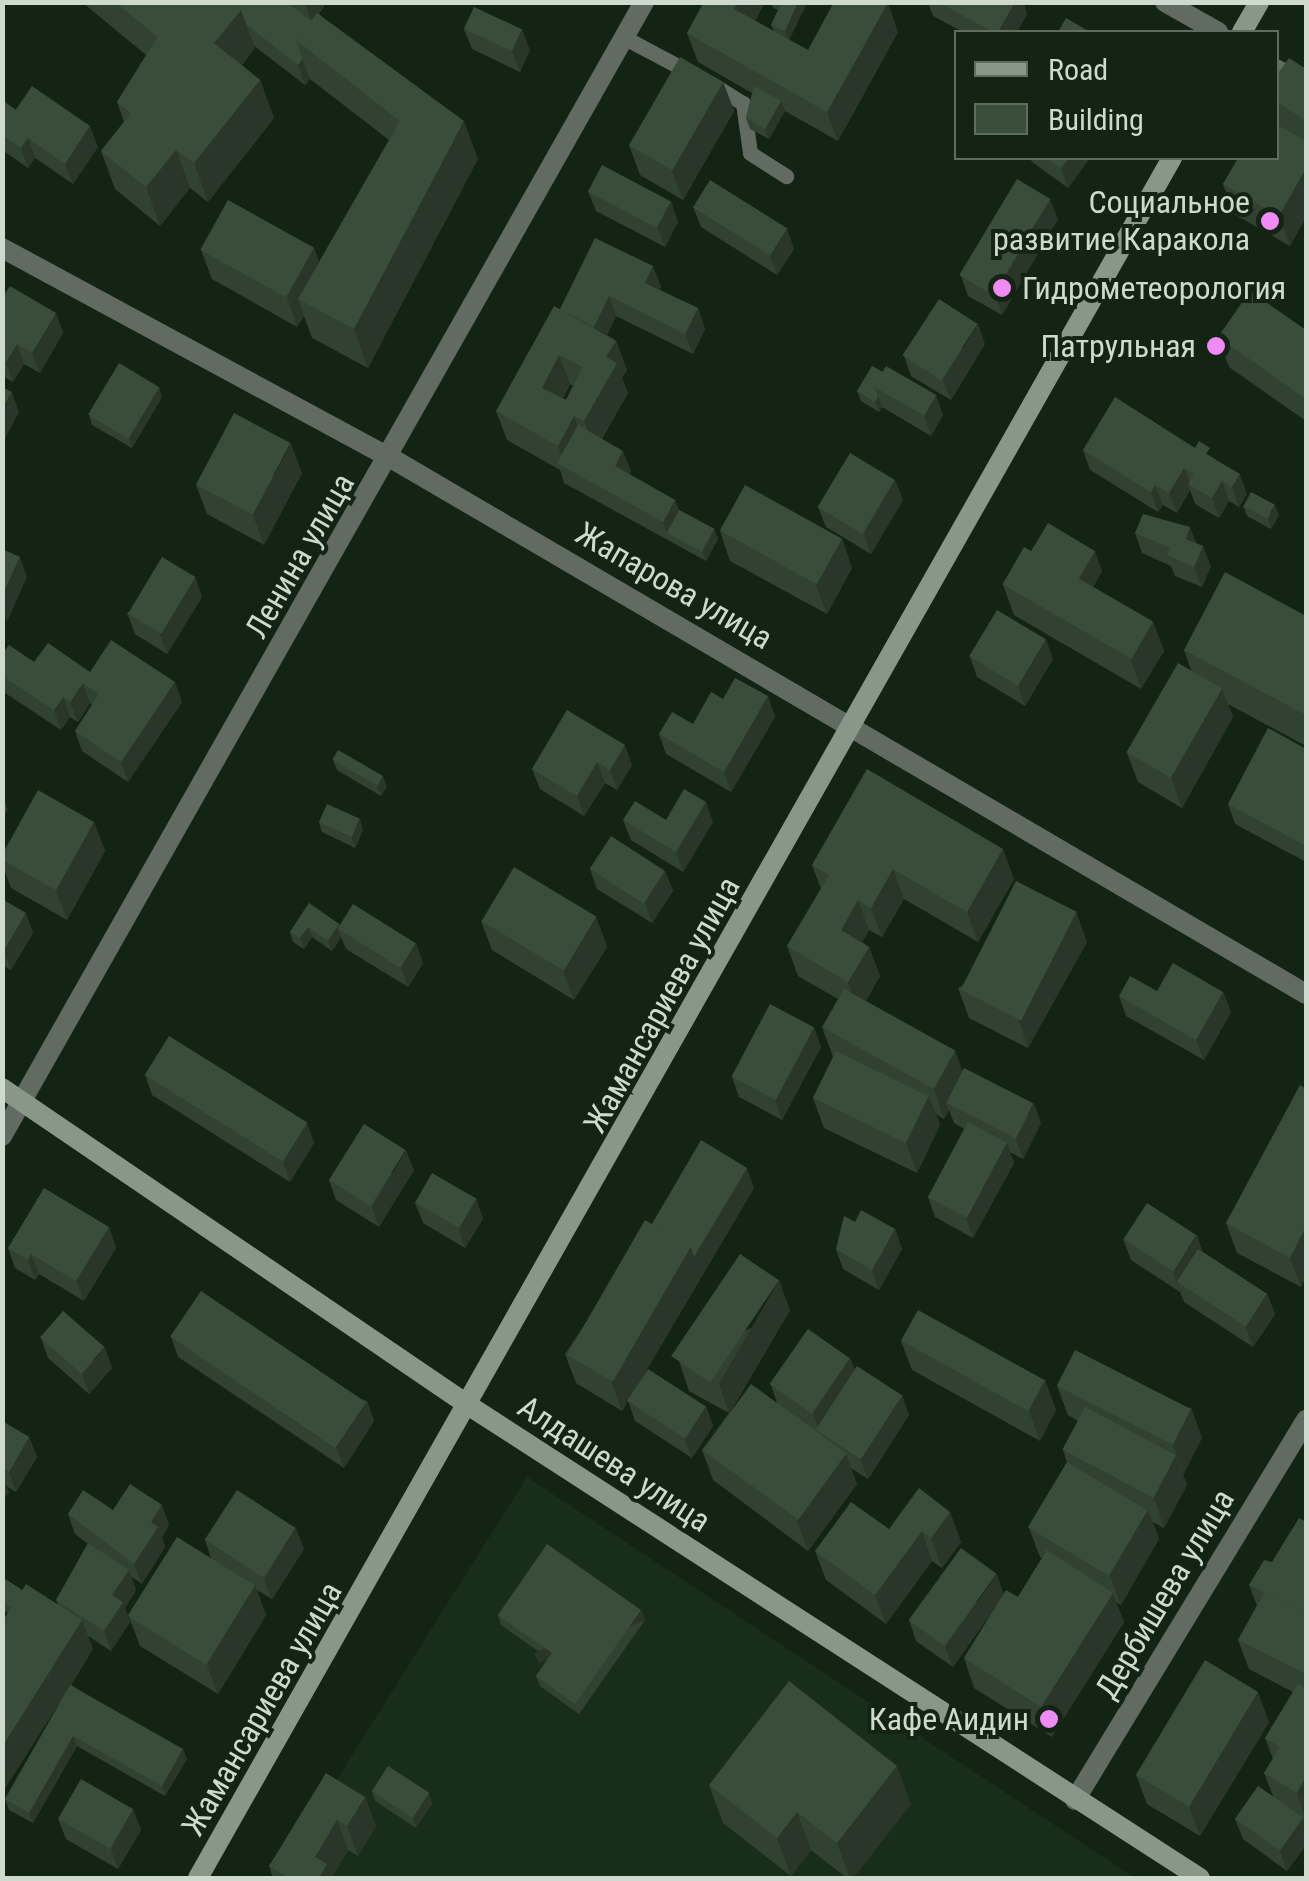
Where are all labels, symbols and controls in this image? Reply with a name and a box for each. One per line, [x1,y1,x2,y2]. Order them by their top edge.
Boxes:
legend [954,30,1279,160]
text: Road [1048,52,1108,87]
text: Building [1048,102,1144,137]
place label: Социальное развитие Каракола [993,184,1250,259]
marker: Социальное развитие Каракола [1259,210,1281,232]
place label: Гидрометеорология [1022,269,1286,307]
marker: Гидрометеорология [991,277,1013,299]
place label: Патрульная [1040,327,1196,365]
marker: Патрульная [1205,335,1227,357]
street label: Ленина улица [237,467,363,645]
street label: Жапарова улица [569,514,779,658]
street label: Жамансариева улица [576,870,748,1140]
street label: Алдашева улица [511,1388,717,1540]
street label: Дербишева улица [1087,1482,1243,1706]
street label: Жамансариева улица [174,1575,350,1843]
place label: Кафе Аидин [869,1700,1029,1738]
marker: Кафе Аидин [1038,1708,1060,1730]

